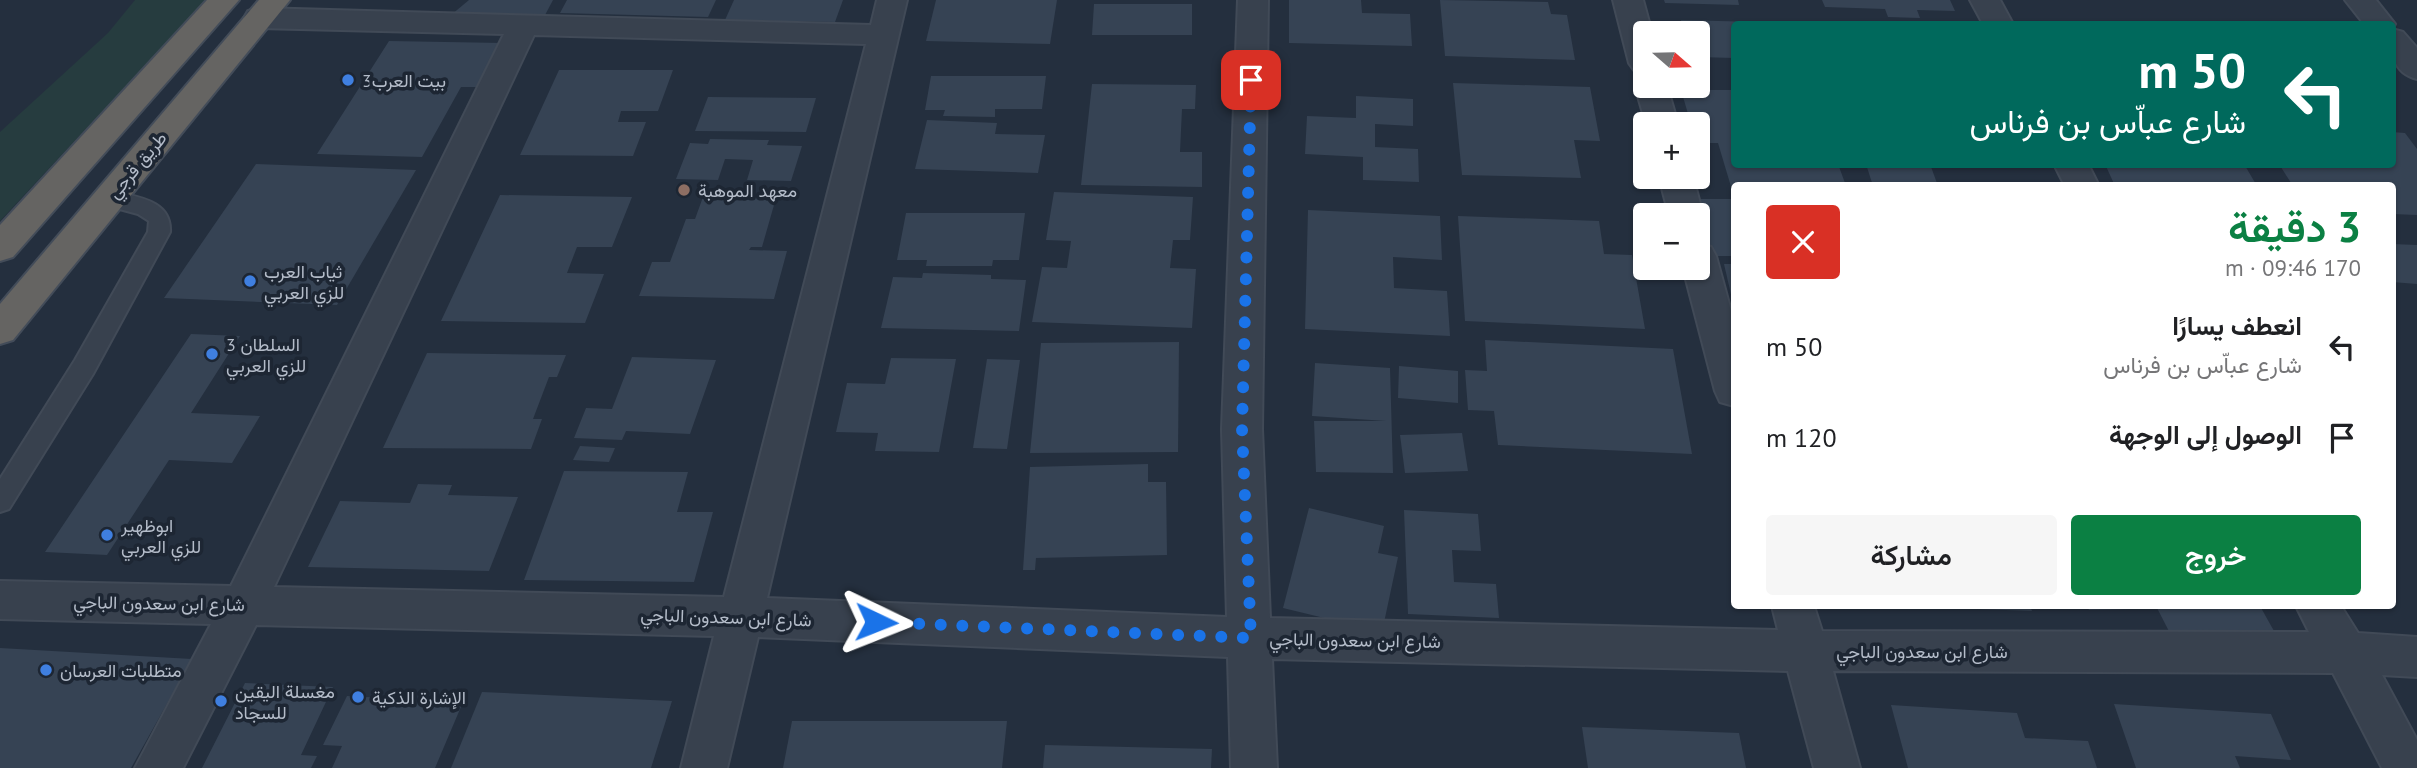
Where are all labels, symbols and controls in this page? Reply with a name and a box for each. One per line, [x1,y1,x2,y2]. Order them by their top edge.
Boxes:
north arrow [1633,21,1710,98]
map controls [1633,21,1710,280]
text: 50 m [2139,38,2246,102]
icon: left [2270,49,2361,140]
pin [1221,50,1281,110]
icon: arrive [1232,61,1270,99]
place label: بيت العرب3 [362,69,446,92]
marker: بيت العرب3 [340,72,356,88]
text: شارع عباّس بن فرناس [1969,100,2246,142]
button: + [1633,112,1710,189]
street label: طريق قرجي [102,127,175,206]
place label: معهد الموهبة [698,179,797,202]
marker: معهد الموهبة [676,182,692,198]
text: 3 دقيقة [2228,199,2361,254]
button: − [1633,203,1710,280]
button: close [1766,205,1840,279]
text: 170 m · 09:46 [2225,253,2361,282]
place label: ثياب العرب للزي العربي [264,260,344,308]
marker: ثياب العرب للزي العربي [242,273,258,289]
text: انعطف يسارًا [2172,309,2302,342]
icon: left [2323,328,2361,366]
text: 50 m [1766,330,1822,363]
place label: السلطان 3 للزي العربي [226,333,306,381]
marker: السلطان 3 للزي العربي [204,346,220,362]
text: شارع عباّس بن فرناس [2103,350,2302,379]
text: الوصول إلى الوجهة [2109,418,2302,451]
icon: arrive [2323,419,2361,457]
text: 120 m [1766,421,1837,454]
place label: ابوظهير للزي العربي [120,514,201,562]
button: مشاركة [1766,515,2057,595]
button: خروج [2071,515,2361,595]
marker: ابوظهير للزي العربي [99,527,115,543]
position arrow [839,585,913,659]
street label: شارع ابن سعدون الباجي [73,590,245,620]
street label: شارع ابن سعدون الباجي [640,603,812,635]
street label: شارع ابن سعدون الباجي [1269,627,1441,657]
street label: شارع ابن سعدون الباجي [1836,640,2008,667]
place label: متطلبات العرسان [60,659,182,682]
marker: متطلبات العرسان [38,662,54,678]
place label: مغسلة اليقين للسجاد [235,680,335,724]
place label: الإشارة الذكية [372,686,466,710]
marker: الإشارة الذكية [350,689,366,705]
marker: مغسلة اليقين للسجاد [213,693,229,709]

